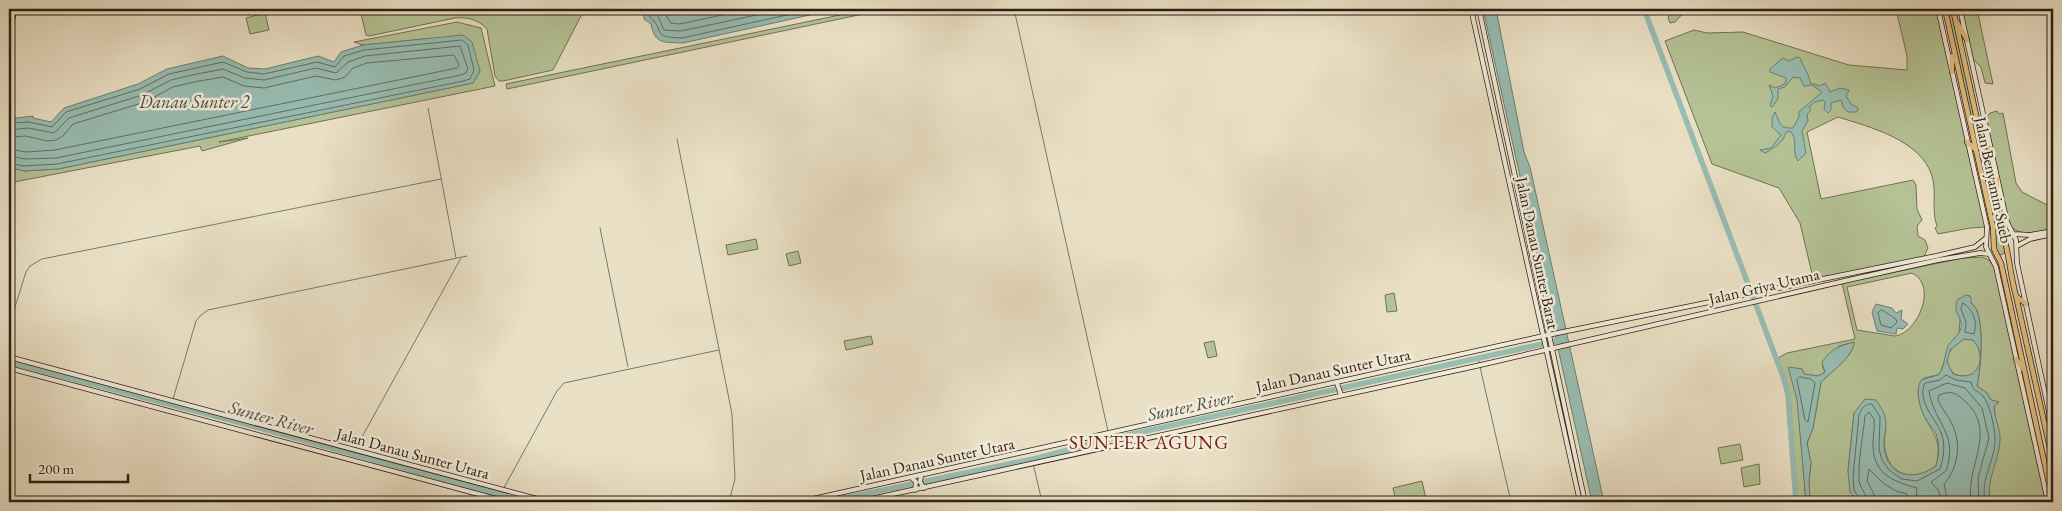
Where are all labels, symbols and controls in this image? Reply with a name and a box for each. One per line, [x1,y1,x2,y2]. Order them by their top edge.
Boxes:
water label: Danau Sunter 2 [138,90,250,113]
street label: Jalan Benyamin Sueb [1969,113,2017,245]
street label: Jalan Danau Sunter Barat [1511,173,1564,331]
street label: Jalan Griya Utama [1705,263,1822,310]
street label: Jalan Danau Sunter Utara [1252,344,1413,398]
water label: Sunter River [1144,385,1236,426]
water label: Sunter River [225,395,317,440]
street label: Jalan Danau Sunter Utara [332,422,492,484]
district label: SUNTER AGUNG [1069,430,1229,455]
street label: Jalan Danau Sunter Utara [856,433,1017,487]
scale bar [30,451,128,483]
text: 200 m [38,459,75,478]

